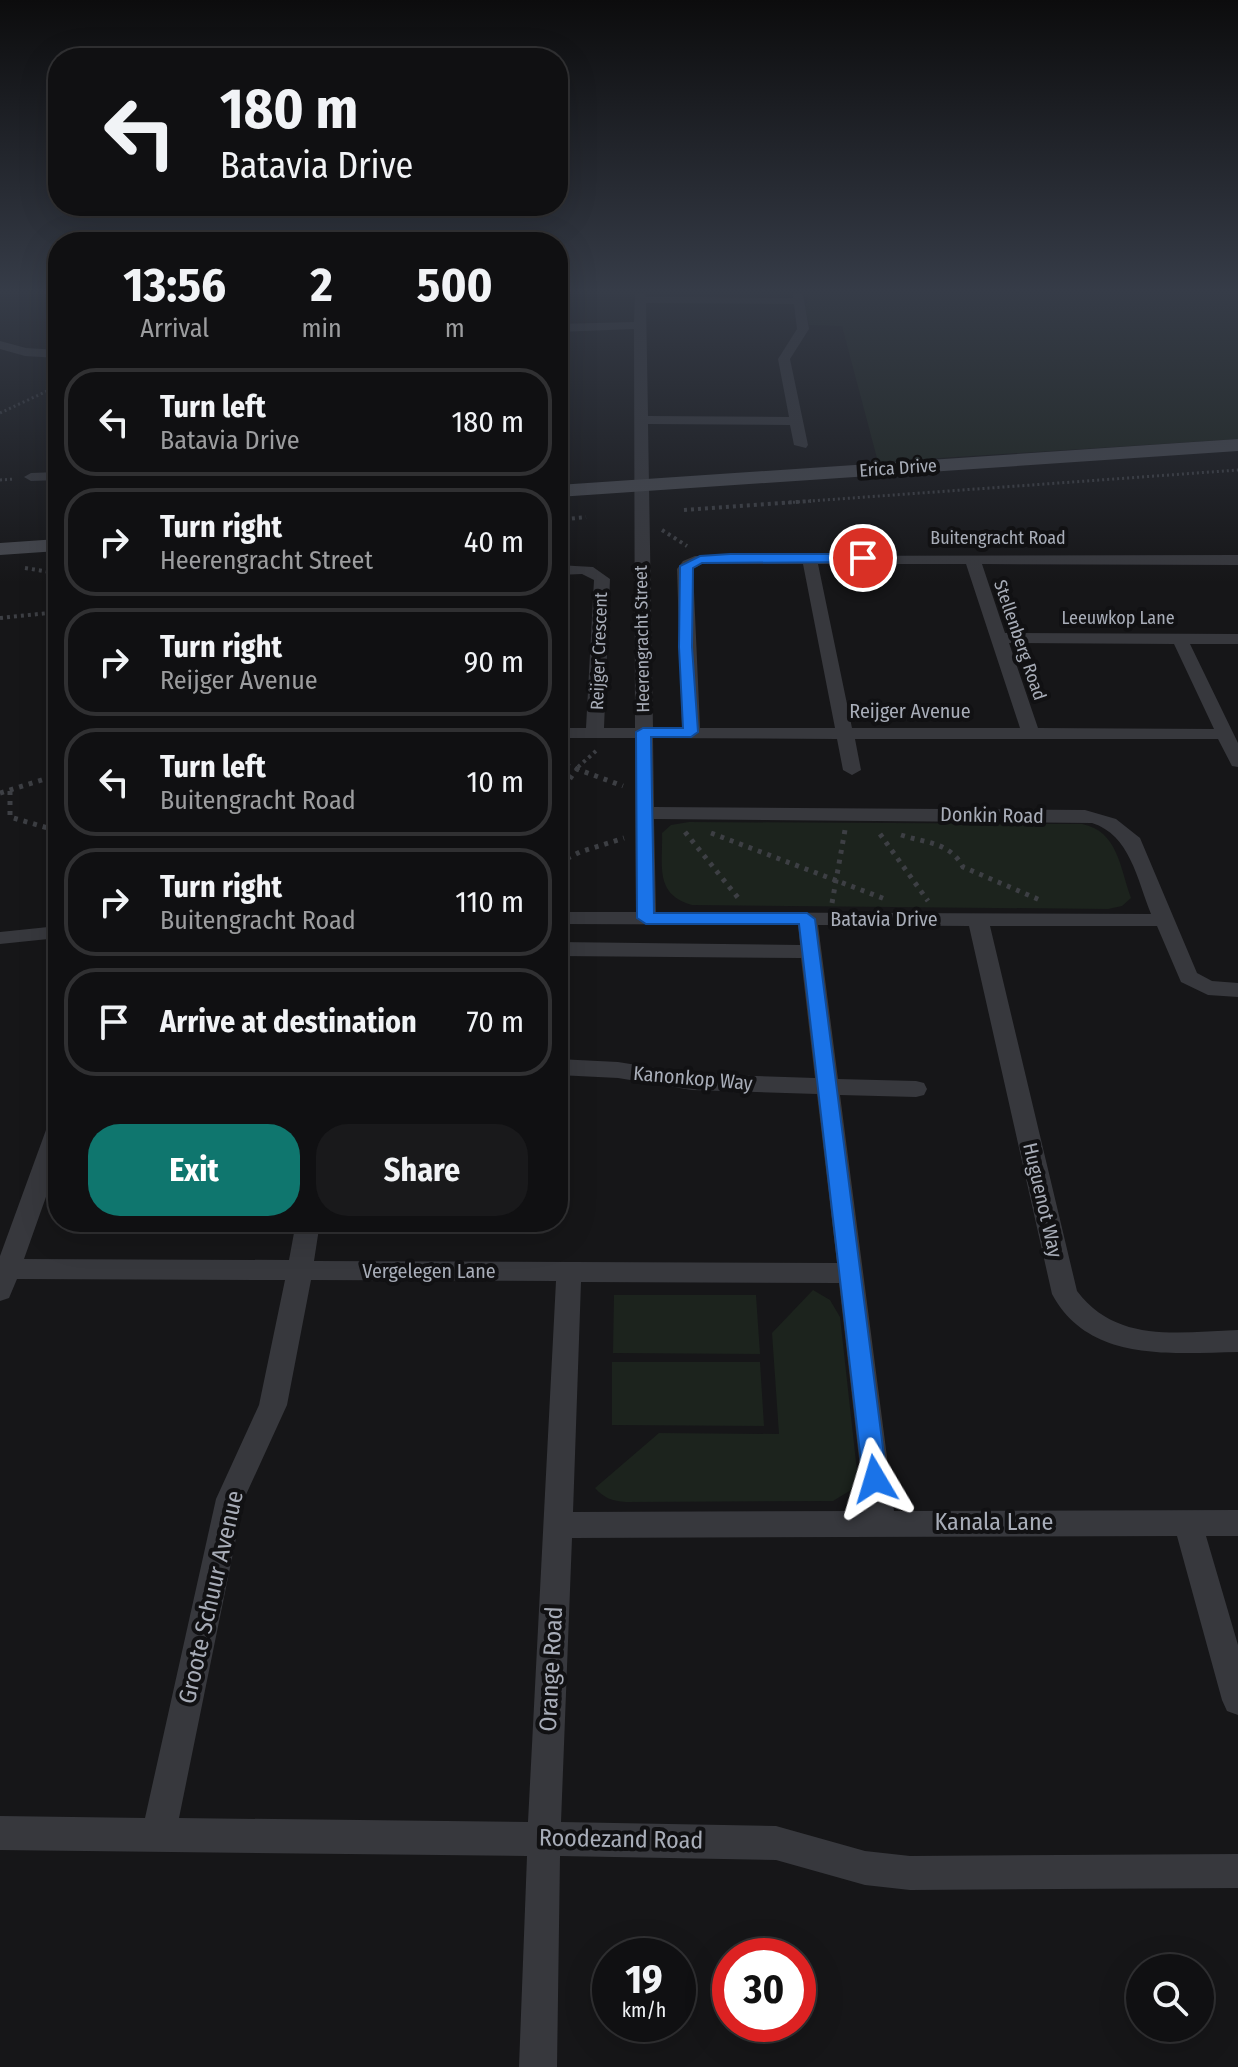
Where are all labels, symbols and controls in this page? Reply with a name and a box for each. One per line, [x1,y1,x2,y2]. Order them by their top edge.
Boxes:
text: 180 m [220,76,358,143]
icon: left [88,80,192,184]
text: Batavia Drive [220,144,413,188]
text: 13:56 [123,256,226,314]
text: 2 [310,256,333,314]
text: 500 [417,256,493,314]
text: Arrival [140,313,209,344]
text: min [301,313,342,344]
text: m [445,313,465,344]
text: Turn left [160,389,266,425]
icon: left [92,400,136,444]
text: 180 m [452,404,524,440]
text: Batavia Drive [160,425,300,456]
street label: Erica Drive [858,454,938,482]
text: Turn right [160,509,282,545]
icon: right [92,520,136,564]
text: 40 m [464,524,524,560]
pin [829,524,897,592]
street label: Buitengracht Road [930,527,1066,549]
icon: arrive [841,536,885,580]
text: Heerengracht Street [160,545,373,576]
street label: Heerengracht Street [630,565,654,713]
street label: Stellenberg Road [989,577,1051,703]
street label: Reijger Crescent [586,592,612,710]
street label: Leeuwkop Lane [1061,607,1175,629]
text: Turn right [160,629,282,665]
icon: right [92,640,136,684]
text: 90 m [464,644,524,680]
text: Reijger Avenue [160,665,318,696]
street label: Reijger Avenue [849,699,971,723]
text: Turn left [160,749,266,785]
icon: left [92,760,136,804]
text: 10 m [467,764,524,800]
text: Buitengracht Road [160,785,356,816]
street label: Donkin Road [940,802,1044,828]
text: Turn right [160,869,282,905]
icon: right [92,880,136,924]
text: 110 m [455,884,524,920]
text: Buitengracht Road [160,905,356,936]
street label: Batavia Drive [830,907,938,931]
icon: arrive [92,1000,136,1044]
text: Arrive at destination [160,1004,417,1040]
text: 70 m [466,1004,524,1040]
street label: Kanonkop Way [632,1061,754,1095]
button: Exit [88,1124,300,1216]
button: Share [316,1124,528,1216]
street label: Huguenot Way [1018,1140,1068,1260]
street label: Vergelegen Lane [362,1259,496,1283]
position arrow [833,1437,917,1521]
street label: Groote Schuur Avenue [173,1488,249,1706]
street label: Kanala Lane [935,1508,1053,1536]
street label: Orange Road [534,1606,568,1732]
street label: Roodezand Road [539,1824,703,1854]
speed limit sign: 30 [712,1938,816,2042]
map controls [1126,1954,1214,2042]
button: search [1126,1954,1214,2042]
text: 19 [625,1956,663,2004]
text: km/h [622,1998,666,2022]

